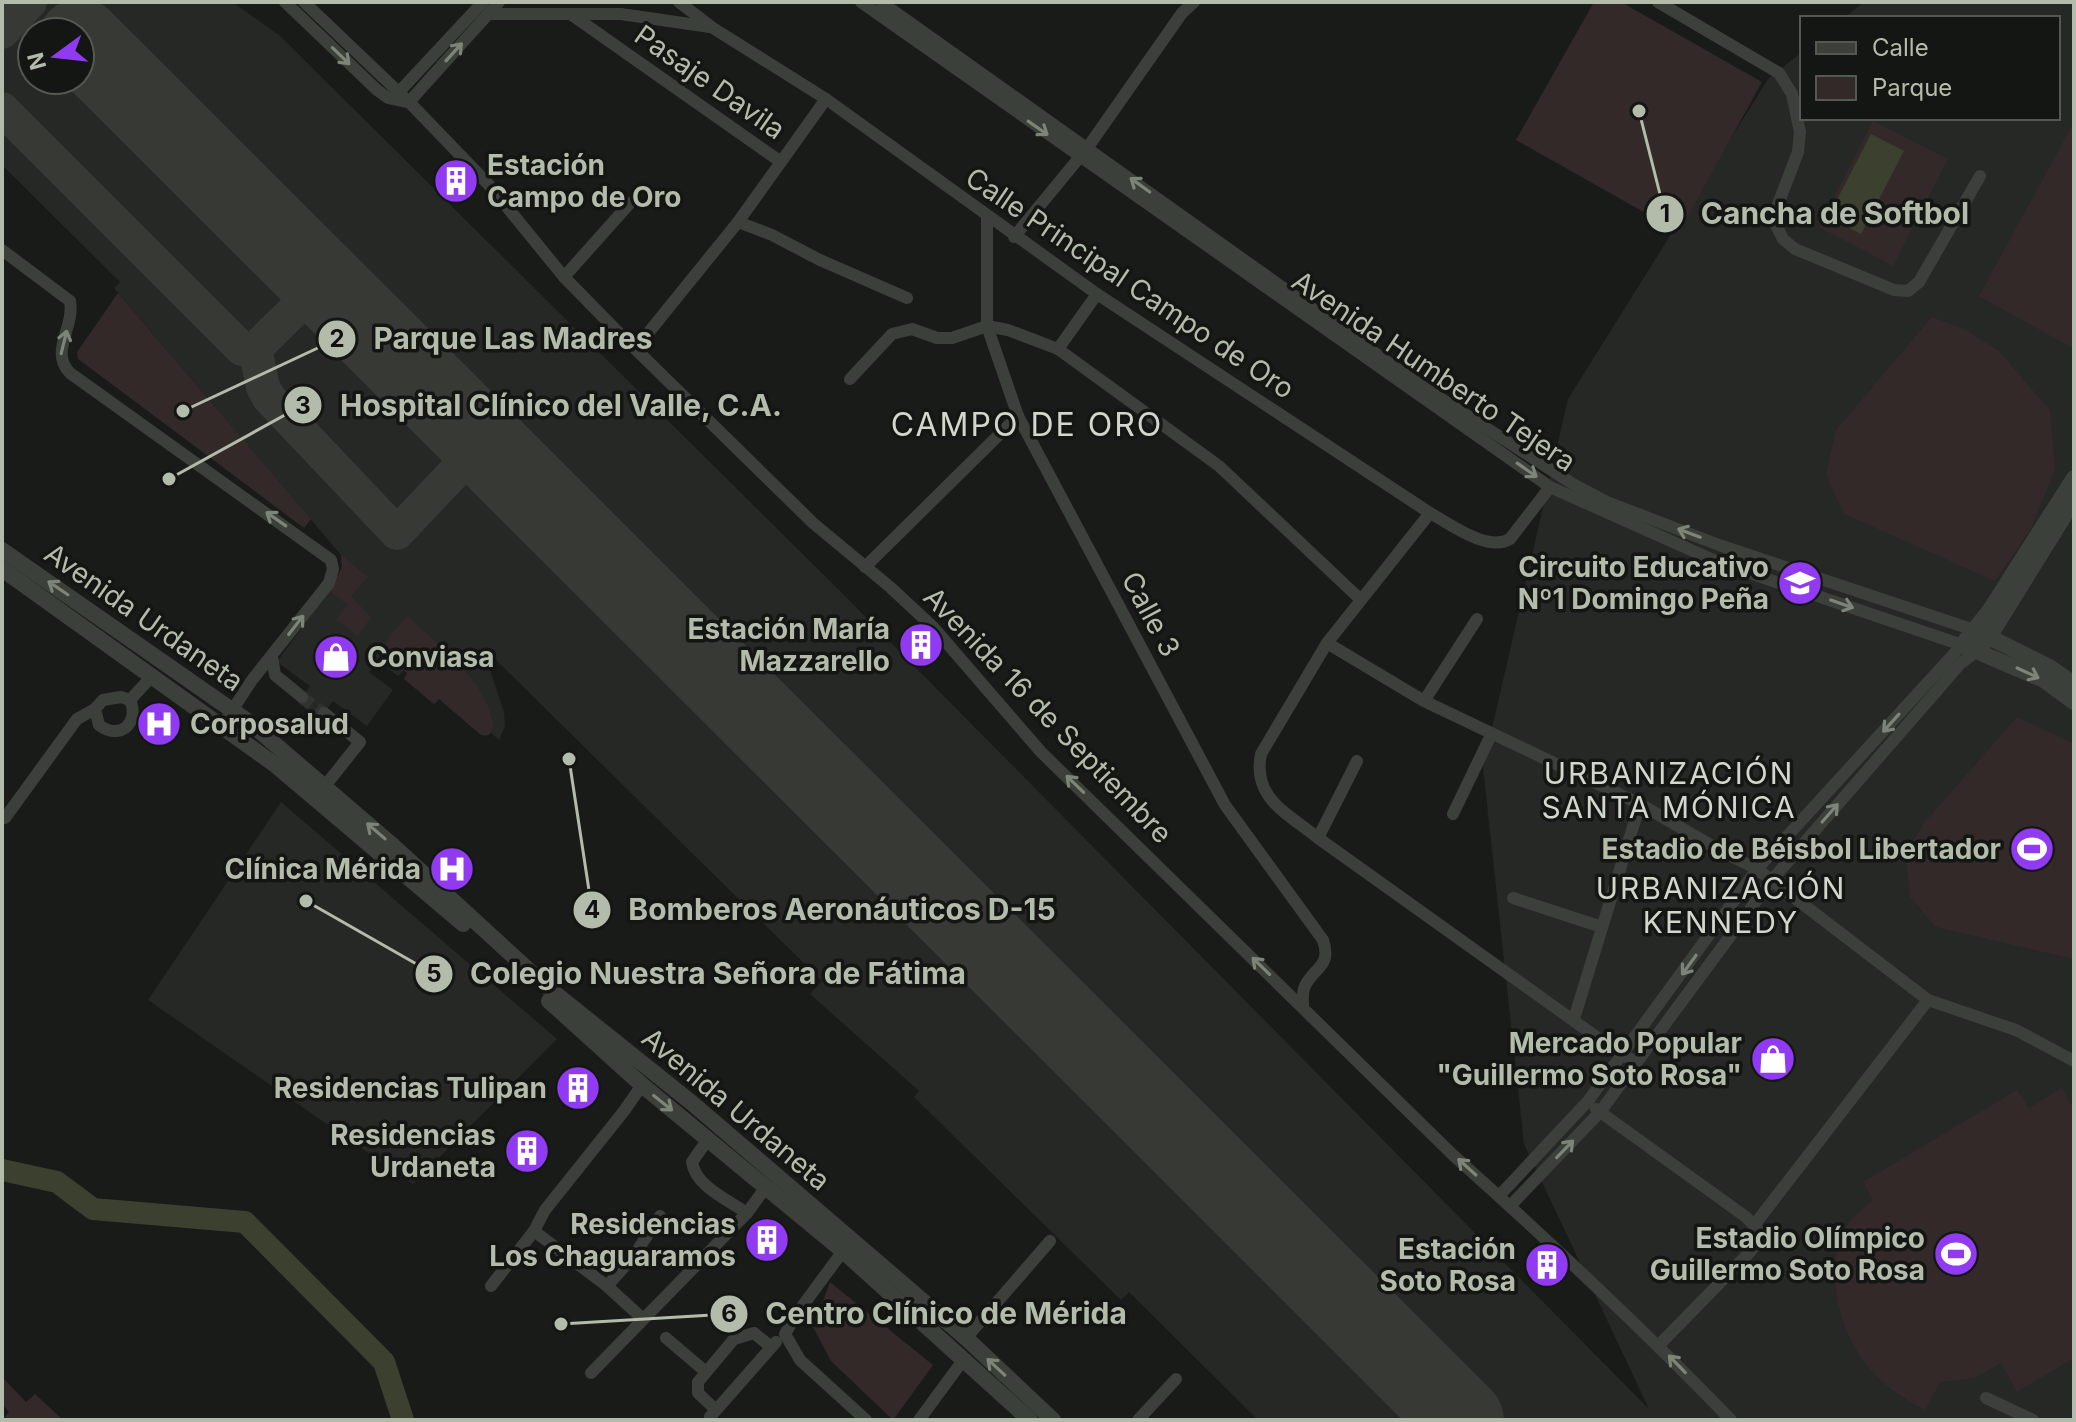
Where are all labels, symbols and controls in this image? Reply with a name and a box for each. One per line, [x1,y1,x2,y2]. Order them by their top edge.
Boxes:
north arrow [16,16,96,96]
legend [1800,16,2060,120]
street label: Pasaje Davila [628,18,792,146]
text: Calle [1872,33,1929,62]
one-way arrow [445,43,463,63]
one-way arrow [331,46,351,65]
text: N [22,50,51,73]
text: Parque [1872,73,1952,102]
one-way arrow [1027,120,1049,136]
place label: Estación Campo de Oro [487,148,681,214]
building icon: Estación Campo de Oro [432,157,480,205]
street label: Calle Principal Campo de Oro [959,160,1301,406]
one-way arrow [1130,177,1152,193]
callout: Cancha de Softbol [1645,187,1985,241]
text: Cancha de Softbol [1701,195,1969,231]
text: 1 [1660,199,1670,228]
street label: Avenida Humberto Tejera [1286,263,1582,479]
callout: Parque Las Madres [317,312,668,366]
text: Parque Las Madres [373,320,653,356]
text: 2 [329,324,345,353]
one-way arrow [57,329,72,355]
callout: Hospital Clínico del Valle, C.A. [283,378,798,432]
text: Hospital Clínico del Valle, C.A. [340,387,782,423]
text: 3 [295,391,311,420]
district label: CAMPO DE ORO [891,405,1163,444]
one-way arrow [1515,462,1537,478]
one-way arrow [266,511,288,527]
one-way arrow [1677,525,1702,539]
street label: Avenida Urdaneta [38,536,250,698]
place label: Circuito Educativo Nº1 Domingo Peña [1518,550,1769,616]
school or university icon: Circuito Educativo Nº1 Domingo Peña [1776,559,1824,607]
street label: Calle 3 [1115,566,1187,662]
one-way arrow [48,580,70,596]
street label: Avenida 16 de Septiembre [917,580,1179,850]
one-way arrow [1829,598,1854,613]
place label: Estación María Mazzarello [688,612,890,678]
one-way arrow [287,615,305,636]
building icon: Estación María Mazzarello [897,621,945,669]
shop icon: Conviasa [312,633,360,681]
place label: Conviasa [367,640,494,674]
one-way arrow [2015,666,2039,681]
hospital icon: Corposalud [135,700,183,748]
place label: Corposalud [190,707,349,741]
one-way arrow [1883,713,1901,733]
district label: URBANIZACIÓN SANTA MÓNICA [1541,755,1797,825]
one-way arrow [1066,775,1085,794]
one-way arrow [1820,804,1838,824]
one-way arrow [366,822,386,840]
sports icon: Estadio de Béisbol Libertador [2008,825,2056,873]
place label: Estadio de Béisbol Libertador [1602,832,2001,866]
hospital icon: Clínica Mérida [428,845,476,893]
place label: Clínica Mérida [225,852,421,886]
district label: URBANIZACIÓN KENNEDY [1596,870,1846,940]
callout: Bomberos Aeronáuticos D-15 [572,883,1071,937]
text: Bomberos Aeronáuticos D-15 [628,891,1056,927]
text: 4 [584,895,600,924]
callout: Colegio Nuestra Señora de Fátima [414,947,982,1001]
one-way arrow [1680,954,1697,975]
text: Colegio Nuestra Señora de Fátima [470,955,966,991]
one-way arrow [1252,957,1271,976]
text: 5 [426,959,442,988]
street label: Avenida Urdaneta [635,1021,837,1197]
place label: Mercado Popular "Guillermo Soto Rosa" [1436,1026,1742,1092]
shop icon: Mercado Popular "Guillermo Soto Rosa" [1749,1035,1797,1083]
building icon: Residencias Tulipan [554,1064,602,1112]
place label: Residencias Tulipan [274,1071,547,1105]
one-way arrow [652,1094,673,1112]
place label: Residencias Urdaneta [330,1118,496,1184]
building icon: Residencias Urdaneta [503,1127,551,1175]
one-way arrow [1555,1139,1574,1159]
one-way arrow [1457,1159,1477,1177]
place label: Residencias Los Chaguaramos [489,1207,736,1273]
building icon: Residencias Los Chaguaramos [743,1216,791,1264]
place label: Estadio Olímpico Guillermo Soto Rosa [1650,1221,1925,1287]
sports icon: Estadio Olímpico Guillermo Soto Rosa [1932,1230,1980,1278]
place label: Estación Soto Rosa [1380,1232,1516,1298]
building icon: Estación Soto Rosa [1523,1241,1571,1289]
callout: Centro Clínico de Mérida [709,1287,1142,1341]
text: Centro Clínico de Mérida [765,1295,1127,1331]
text: 6 [721,1299,737,1328]
one-way arrow [1668,1355,1687,1374]
one-way arrow [986,1357,1006,1376]

